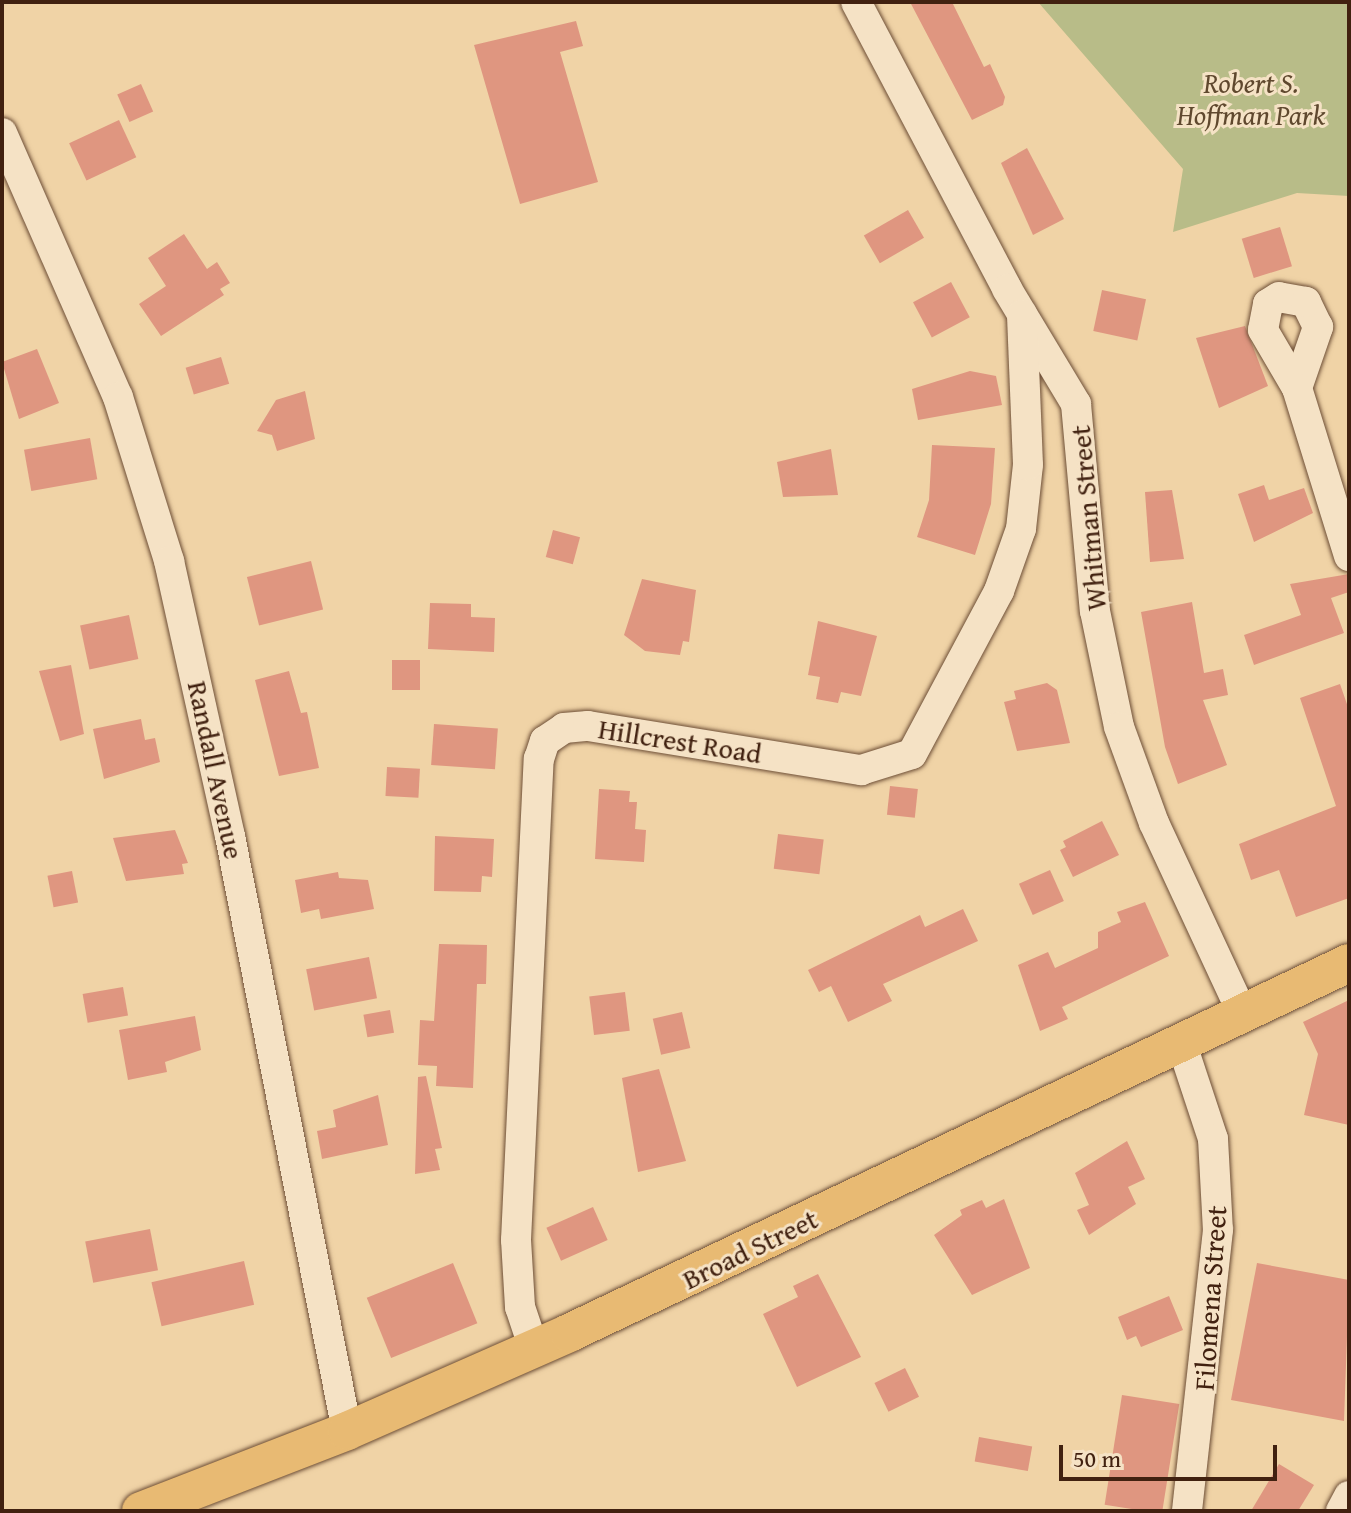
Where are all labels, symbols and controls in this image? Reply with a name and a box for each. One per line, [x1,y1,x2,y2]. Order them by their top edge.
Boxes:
park label: Robert S. Hoffman Park [1177,66,1325,132]
street label: Whitman Street [1063,424,1113,612]
street label: Randall Avenue [181,678,251,862]
street label: Hillcrest Road [596,712,764,770]
street label: Broad Street [677,1202,823,1296]
street label: Filomena Street [1187,1204,1233,1392]
scale bar [1063,1429,1281,1479]
text: 50 m [1073,1441,1121,1476]

